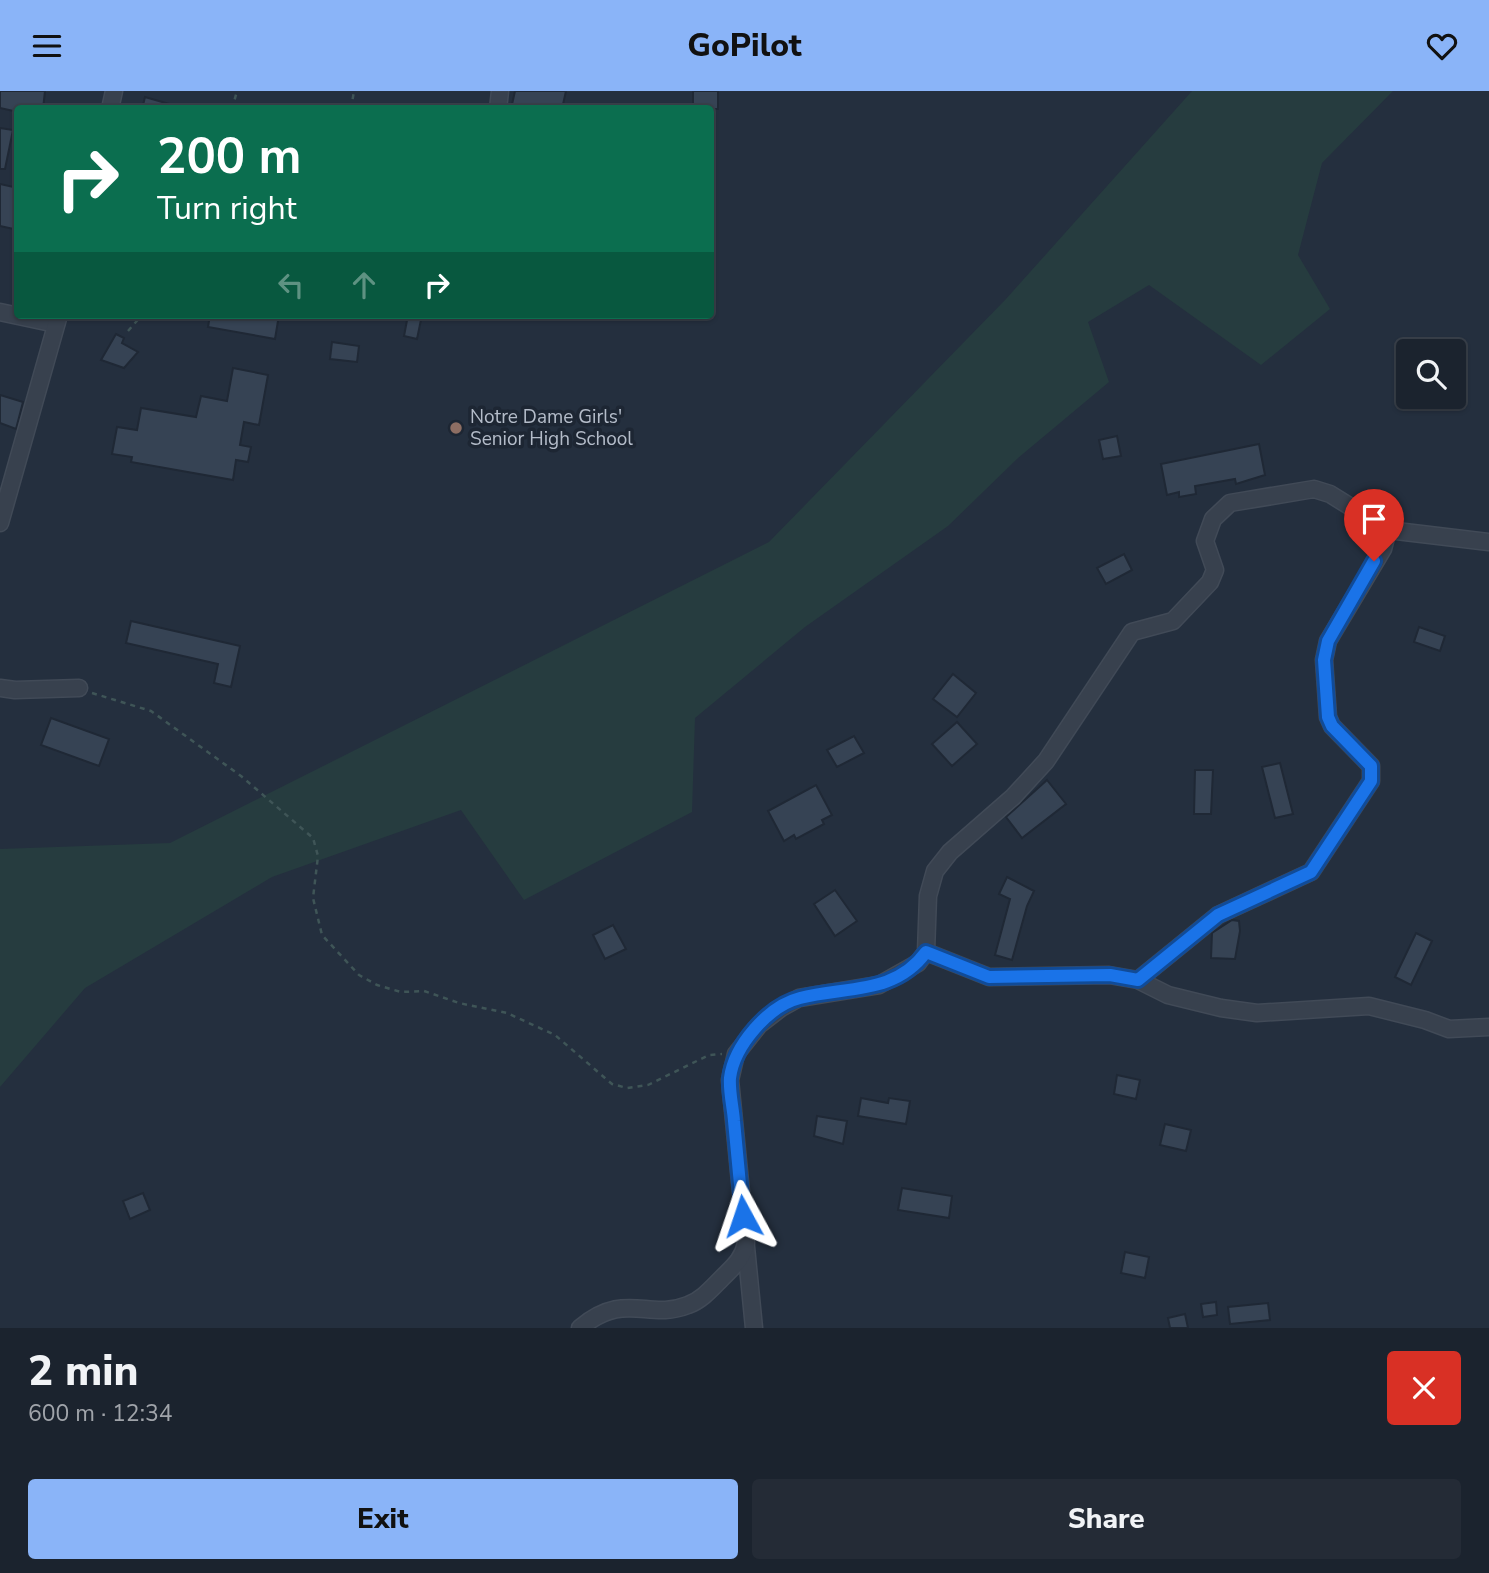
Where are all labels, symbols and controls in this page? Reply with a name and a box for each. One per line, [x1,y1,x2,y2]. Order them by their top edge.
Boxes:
text: GoPilot [687,24,802,67]
icon: menu [28,27,66,65]
icon: heart [1423,27,1461,65]
text: 200 m [157,123,301,190]
icon: right [42,133,133,224]
text: Turn right [157,187,297,230]
icon: left [272,266,310,304]
icon: ahead [345,266,383,304]
icon: right [418,266,456,304]
map controls [1396,339,1466,409]
button: search [1396,339,1466,409]
place label: Notre Dame Girls' Senior High School [470,404,633,452]
marker: Notre Dame Girls' Senior High School [448,420,464,436]
pin [1344,489,1404,561]
icon: arrive [1355,500,1393,538]
position arrow [706,1179,780,1253]
text: 2 min [28,1343,138,1400]
button: close [1387,1351,1461,1425]
text: 600 m · 12:34 [28,1398,173,1429]
button: Exit [28,1479,738,1559]
button: Share [752,1479,1461,1559]

